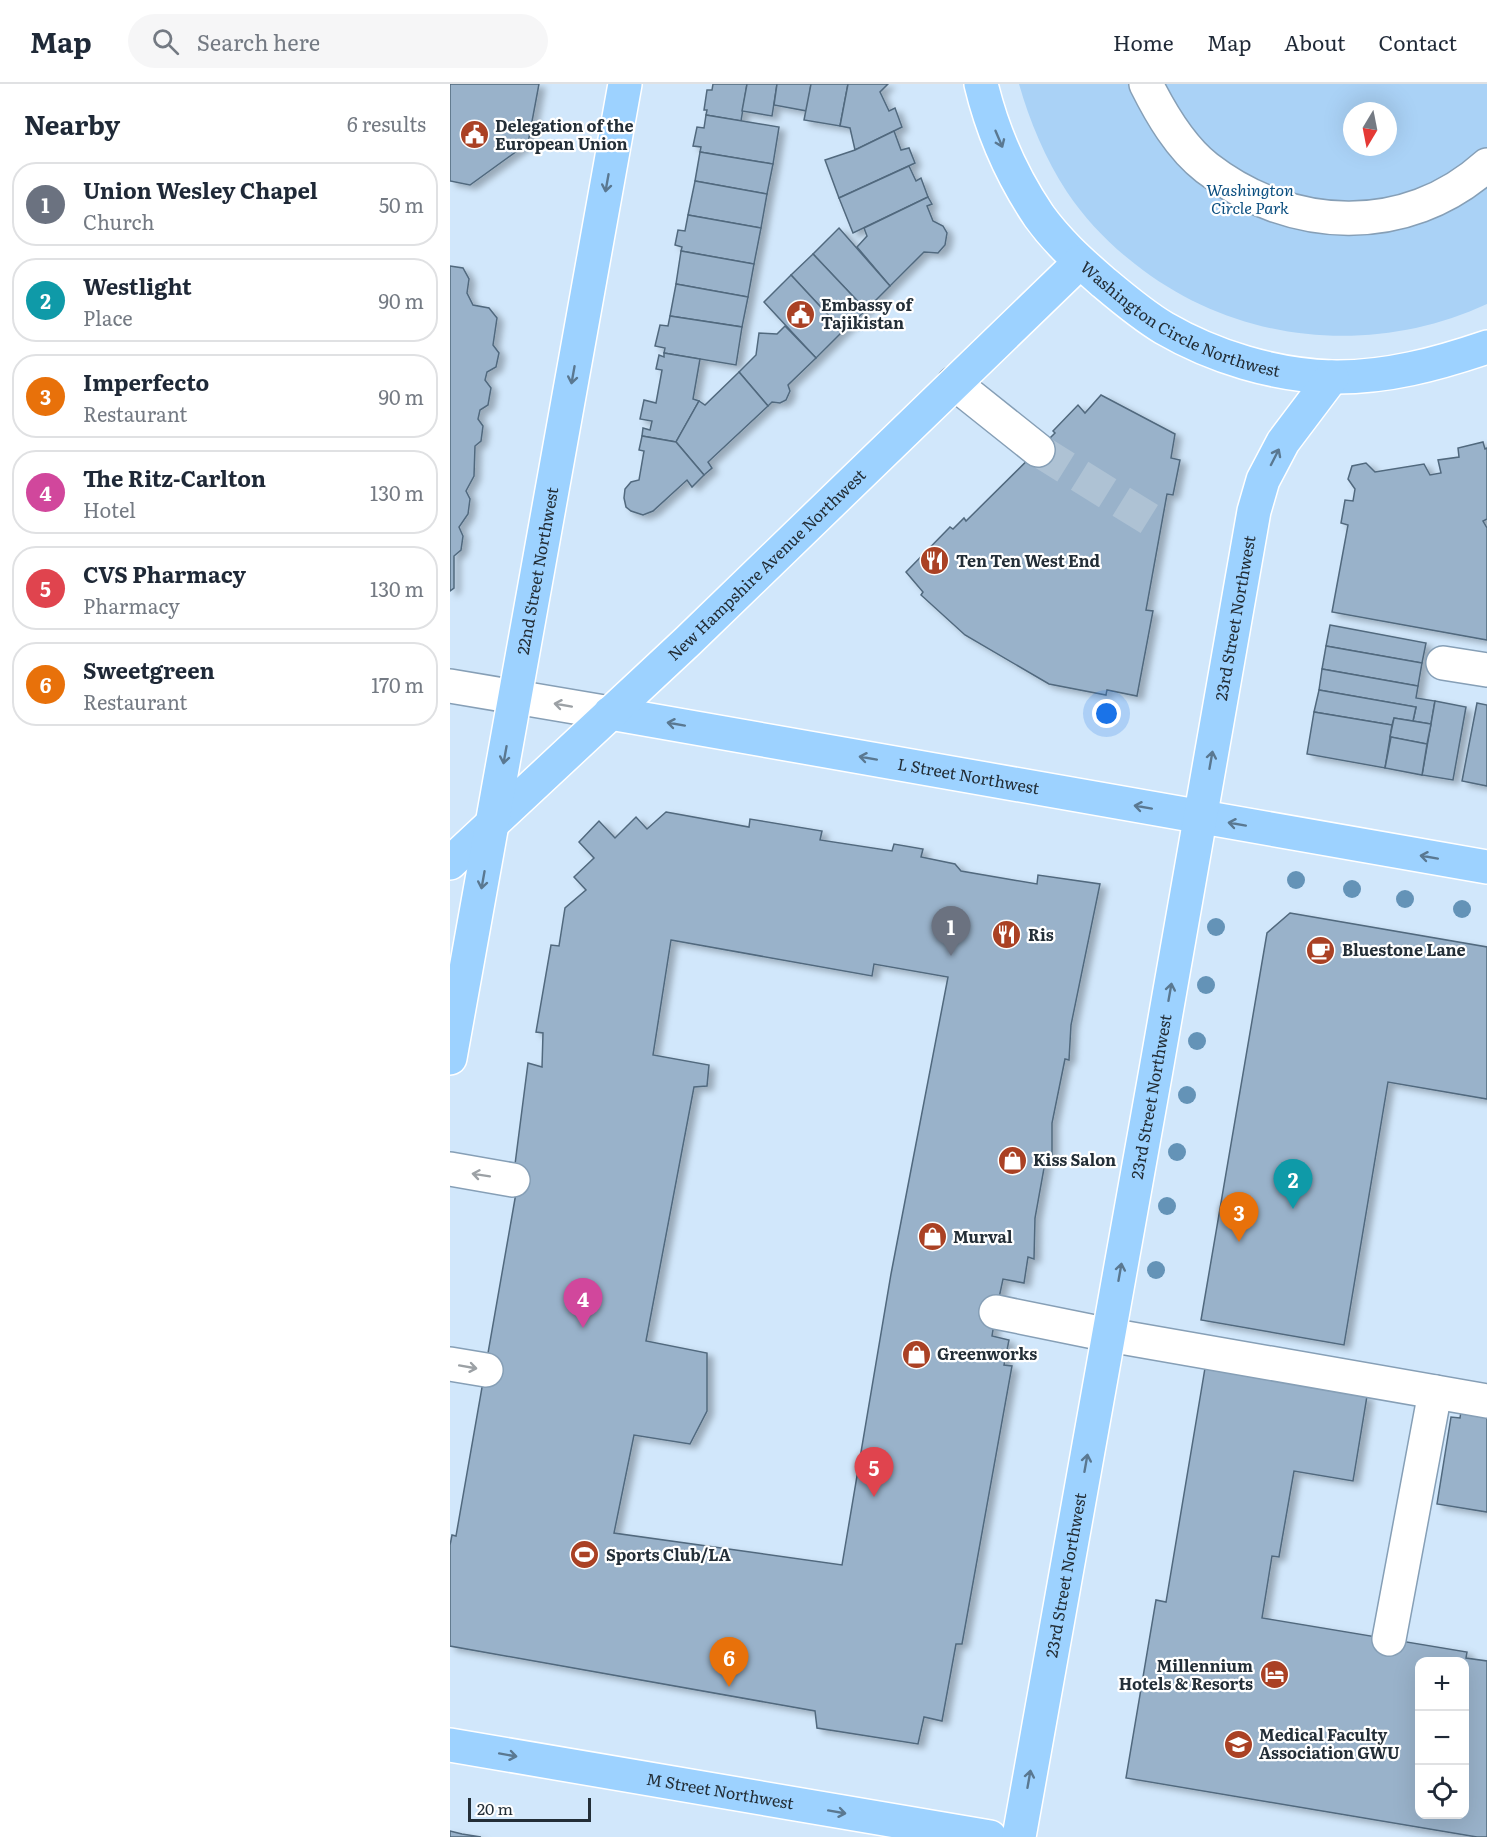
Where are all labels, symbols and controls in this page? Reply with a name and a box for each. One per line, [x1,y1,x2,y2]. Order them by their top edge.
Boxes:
search box [128,14,548,68]
text: Map [30,20,92,62]
icon: search [149,25,182,58]
text: Search here [197,25,320,58]
text: Home [1113,26,1174,57]
text: Map [1207,26,1251,57]
text: About [1284,26,1346,57]
text: Contact [1379,26,1457,57]
north arrow [1343,102,1397,156]
text: Nearby [24,104,120,143]
text: 6 results [347,108,426,138]
place label: Delegation of the European Union [495,113,634,155]
public building icon: Delegation of the European Union [458,119,490,151]
one-way arrow [994,130,1005,148]
text: Union Wesley Chapel [83,173,318,206]
one-way arrow [601,173,612,192]
park label: Washington Circle Park [1206,177,1294,219]
text: 1 [41,189,50,219]
text: 50 m [379,189,424,219]
text: Church [83,206,155,236]
street label: Washington Circle Northwest [1076,254,1283,382]
text: Westlight [83,269,192,302]
text: 2 [40,285,51,315]
text: 90 m [379,285,424,315]
place label: Embassy of Tajikistan [821,292,915,334]
public building icon: Embassy of Tajikistan [784,298,816,330]
text: Place [83,302,133,332]
text: Imperfecto [83,365,209,398]
one-way arrow [567,365,578,384]
text: 3 [40,381,51,411]
text: 90 m [379,381,424,411]
text: Restaurant [83,398,187,428]
one-way arrow [1270,448,1281,466]
text: The Ritz-Carlton [83,461,266,494]
street label: New Hampshire Avenue Northwest [662,462,871,665]
text: 4 [39,477,52,507]
text: 130 m [370,477,424,507]
street label: 22nd Street Northwest [510,484,563,656]
text: Hotel [83,494,136,524]
street label: 23rd Street Northwest [1208,533,1261,702]
restaurant icon: Ten Ten West End [919,545,951,577]
place label: Ten Ten West End [956,548,1101,572]
text: CVS Pharmacy [83,557,246,590]
text: 5 [40,573,51,603]
text: 130 m [370,573,424,603]
text: Pharmacy [83,590,180,620]
text: Sweetgreen [83,653,215,686]
text: 6 [40,669,51,699]
text: 170 m [371,669,424,699]
text: Restaurant [83,686,187,716]
one-way arrow [553,699,573,710]
your location [1092,699,1121,728]
one-way arrow [667,719,687,730]
one-way arrow [499,744,510,764]
one-way arrow [1206,750,1217,770]
street label: L Street Northwest [896,751,1042,799]
one-way arrow [859,752,879,763]
one-way arrow [1134,801,1153,812]
one-way arrow [1228,818,1248,829]
one-way arrow [1420,851,1440,862]
one-way arrow [477,870,488,890]
pin: 1 [932,906,970,956]
restaurant icon: Ris [991,919,1023,951]
place label: Ris [1028,922,1054,946]
cafe icon: Bluestone Lane [1305,934,1337,966]
place label: Bluestone Lane [1342,937,1466,961]
one-way arrow [1165,983,1176,1002]
street label: 23rd Street Northwest [1124,1012,1177,1181]
shop icon: Kiss Salon [996,1144,1028,1176]
place label: Kiss Salon [1033,1147,1116,1171]
pin: 2 [1274,1160,1312,1209]
one-way arrow [472,1169,492,1180]
pin: 3 [1220,1192,1258,1242]
shop icon: Murval [916,1221,948,1253]
place label: Murval [953,1224,1013,1248]
one-way arrow [1115,1262,1126,1282]
pin: 4 [564,1278,602,1328]
shop icon: Greenworks [900,1338,932,1370]
place label: Greenworks [937,1341,1037,1365]
one-way arrow [457,1362,477,1373]
pin: 5 [854,1448,894,1497]
one-way arrow [1081,1454,1092,1474]
street label: 23rd Street Northwest [1038,1490,1091,1659]
sports icon: Sports Club/LA [569,1539,601,1571]
place label: Sports Club/LA [606,1542,731,1566]
pin: 6 [710,1638,748,1687]
place label: Millennium Hotels & Resorts [1119,1653,1253,1695]
map controls [1415,1657,1469,1819]
button: + [1415,1657,1469,1711]
hotel icon: Millennium Hotels & Resorts [1258,1659,1290,1691]
button: − [1415,1711,1469,1765]
place label: Medical Faculty Association GWU [1259,1722,1400,1764]
school or university icon: Medical Faculty Association GWU [1222,1728,1254,1760]
one-way arrow [497,1750,517,1761]
button: locate [1415,1765,1469,1819]
street label: M Street Northwest [645,1766,796,1814]
one-way arrow [1024,1770,1035,1790]
scale bar [468,1795,591,1822]
text: 20 m [477,1796,513,1820]
one-way arrow [827,1806,847,1817]

